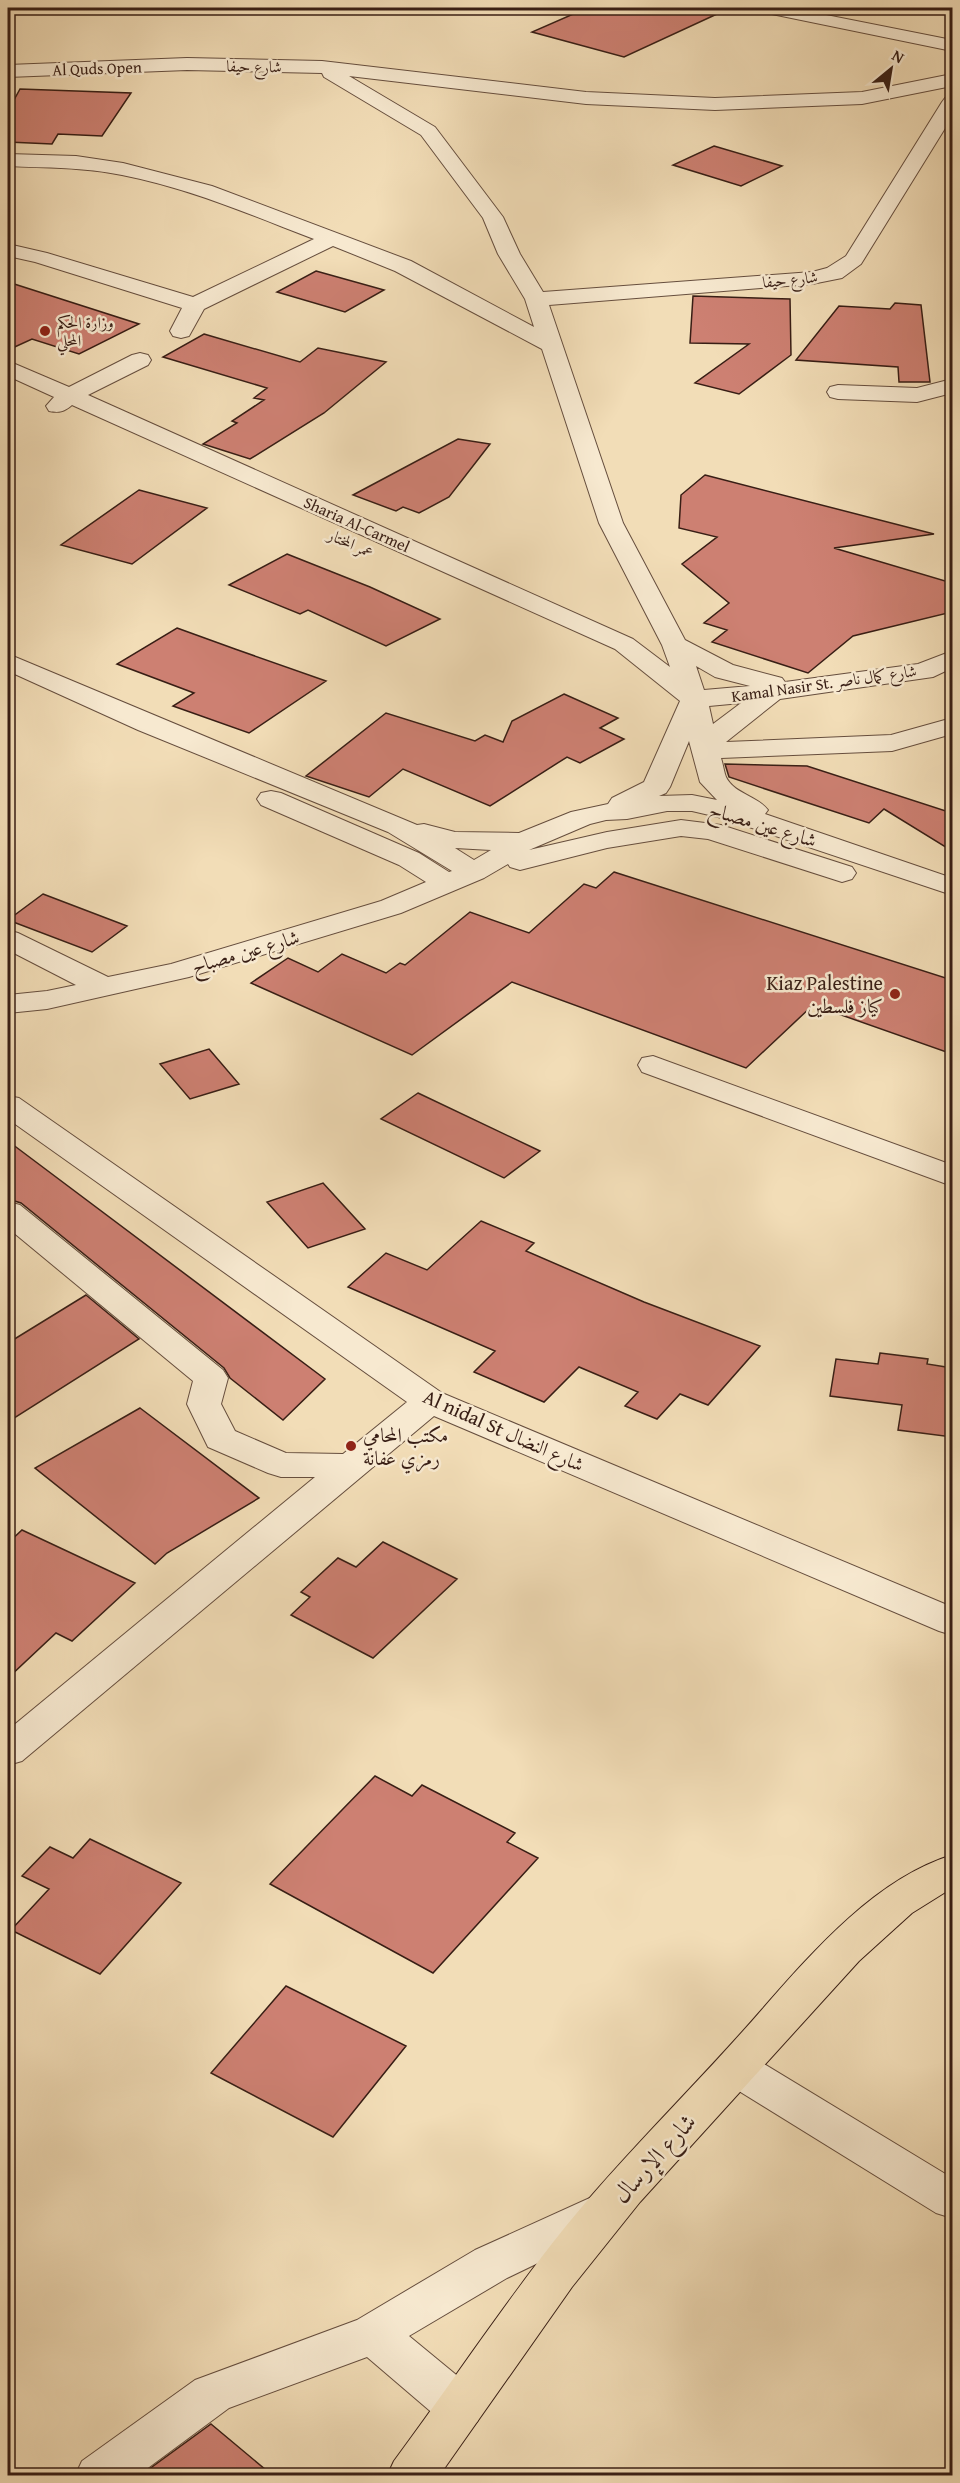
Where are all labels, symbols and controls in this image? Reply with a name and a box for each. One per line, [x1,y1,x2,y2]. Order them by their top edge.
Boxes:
north arrow [861,39,921,99]
text: N [888,43,909,69]
street label: Al Quds Open [52,54,142,82]
street label: شارع حيفا [226,54,282,80]
street label: شارع حيفا [761,264,819,296]
place label: وزارة الحكم المحلي [57,310,114,356]
marker: وزارة الحكم المحلي [38,324,52,338]
street label: Sharia Al-Carmel [300,490,414,558]
street label: عمر المختار [322,521,378,564]
street label: Kamal Nasir St. شارع كمال ناصر [730,658,918,710]
street label: شارع عين مصباح [704,794,821,858]
street label: شارع عين مصباح [187,922,304,984]
place label: Kiaz Palestine كياز فلسطين [767,968,883,1020]
marker: Kiaz Palestine كياز فلسطين [888,987,902,1001]
street label: Al nidal St شارع النضال [417,1382,589,1482]
place label: مكتب المحامي رمزي عفانة [363,1420,448,1474]
marker: مكتب المحامي رمزي عفانة [344,1439,358,1453]
street label: شارع الإرسال [604,2105,706,2213]

